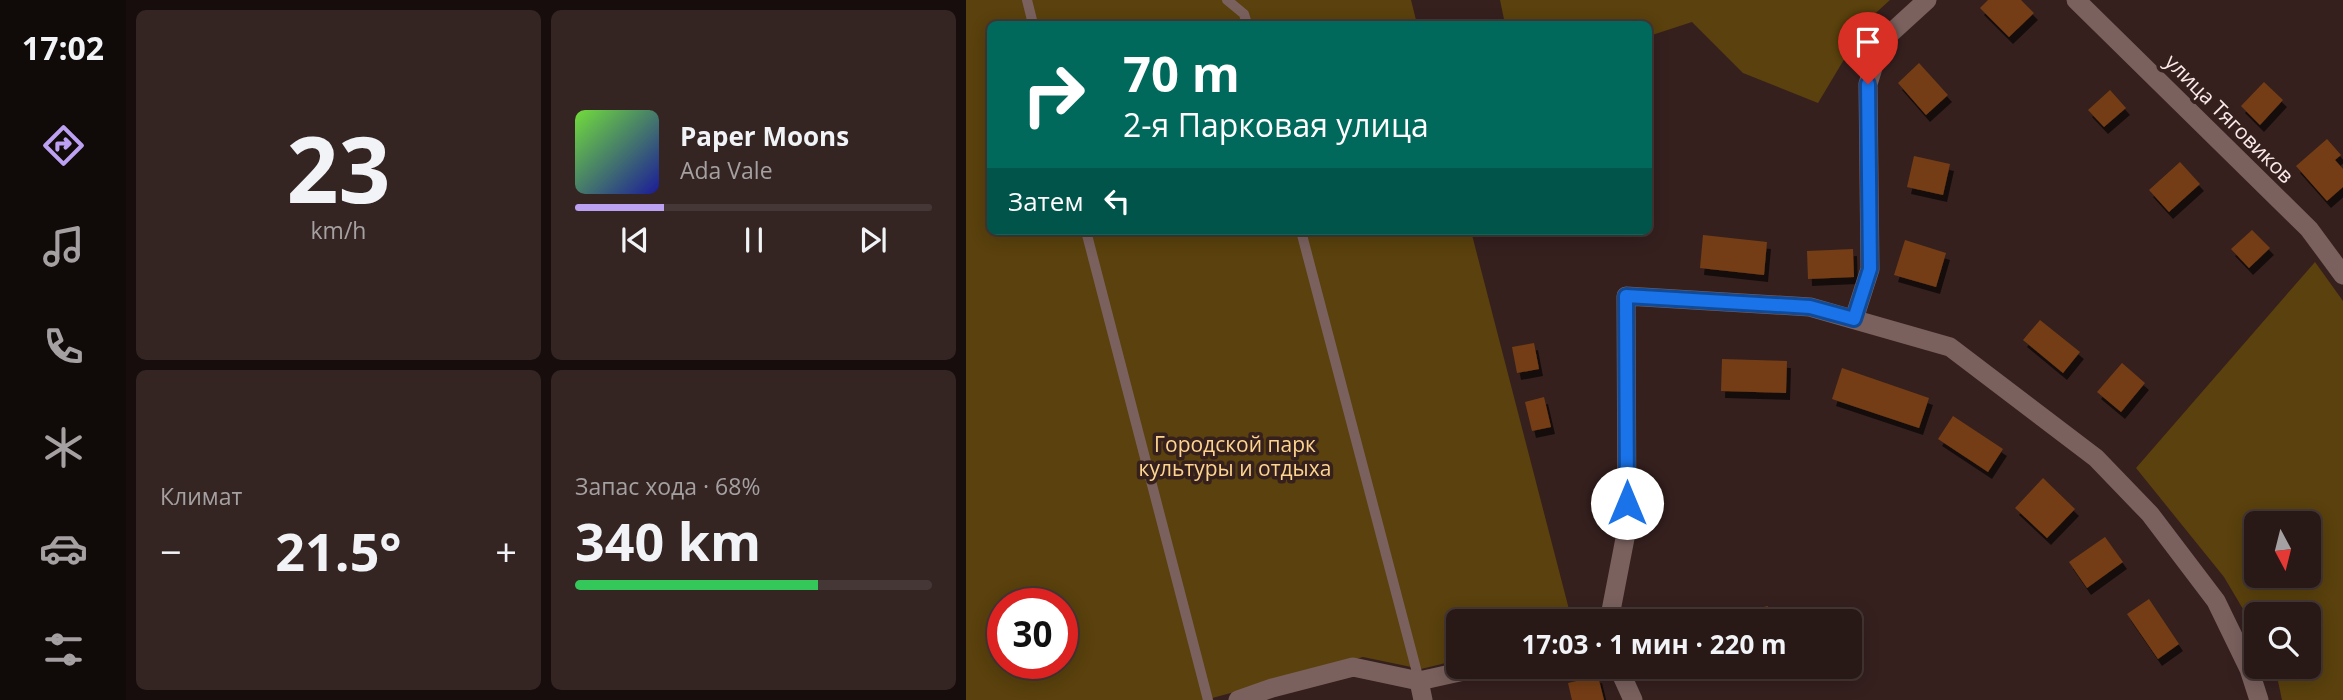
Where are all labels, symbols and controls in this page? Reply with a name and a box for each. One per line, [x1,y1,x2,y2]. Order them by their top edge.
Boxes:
pin [1838,12.0,1898,84]
icon: arrive [1849,23,1887,61]
text: 17:02 [22,26,104,69]
text: 70 m [1123,40,1240,106]
street label: улица Тяговиков [2159,48,2300,189]
icon: right [1008,49,1099,140]
text: 2-я Парковая улица [1123,103,1429,146]
text: 23 [286,106,391,230]
text: Paper Moons [680,118,849,154]
icon: directions [39,121,88,170]
text: Ada Vale [680,154,773,186]
icon: left [1098,182,1136,220]
text: Затем [1008,183,1084,219]
text: km/h [311,214,366,246]
icon: previous [616,221,654,259]
icon: pause [735,221,773,259]
icon: next [854,221,892,259]
icon: music [39,222,88,271]
icon: phone [39,322,88,371]
icon: climate [39,423,88,472]
park label: Городской парк культуры и отдыха [1139,430,1331,482]
position arrow [1590,466,1664,540]
text: Запас хода · 68% [575,470,760,502]
text: Климат [160,480,242,512]
text: 340 km [575,505,761,576]
north arrow [2244,511,2320,588]
map controls [2244,511,2321,679]
text: 21.5° [275,515,402,586]
icon: car [39,524,88,573]
text: − [160,525,182,577]
text: + [495,525,517,577]
speed limit sign: 30 [987,588,1078,679]
button: search [2244,602,2321,679]
icon: filters [39,625,88,674]
text: 17:03 · 1 мин · 220 m [1521,626,1787,662]

